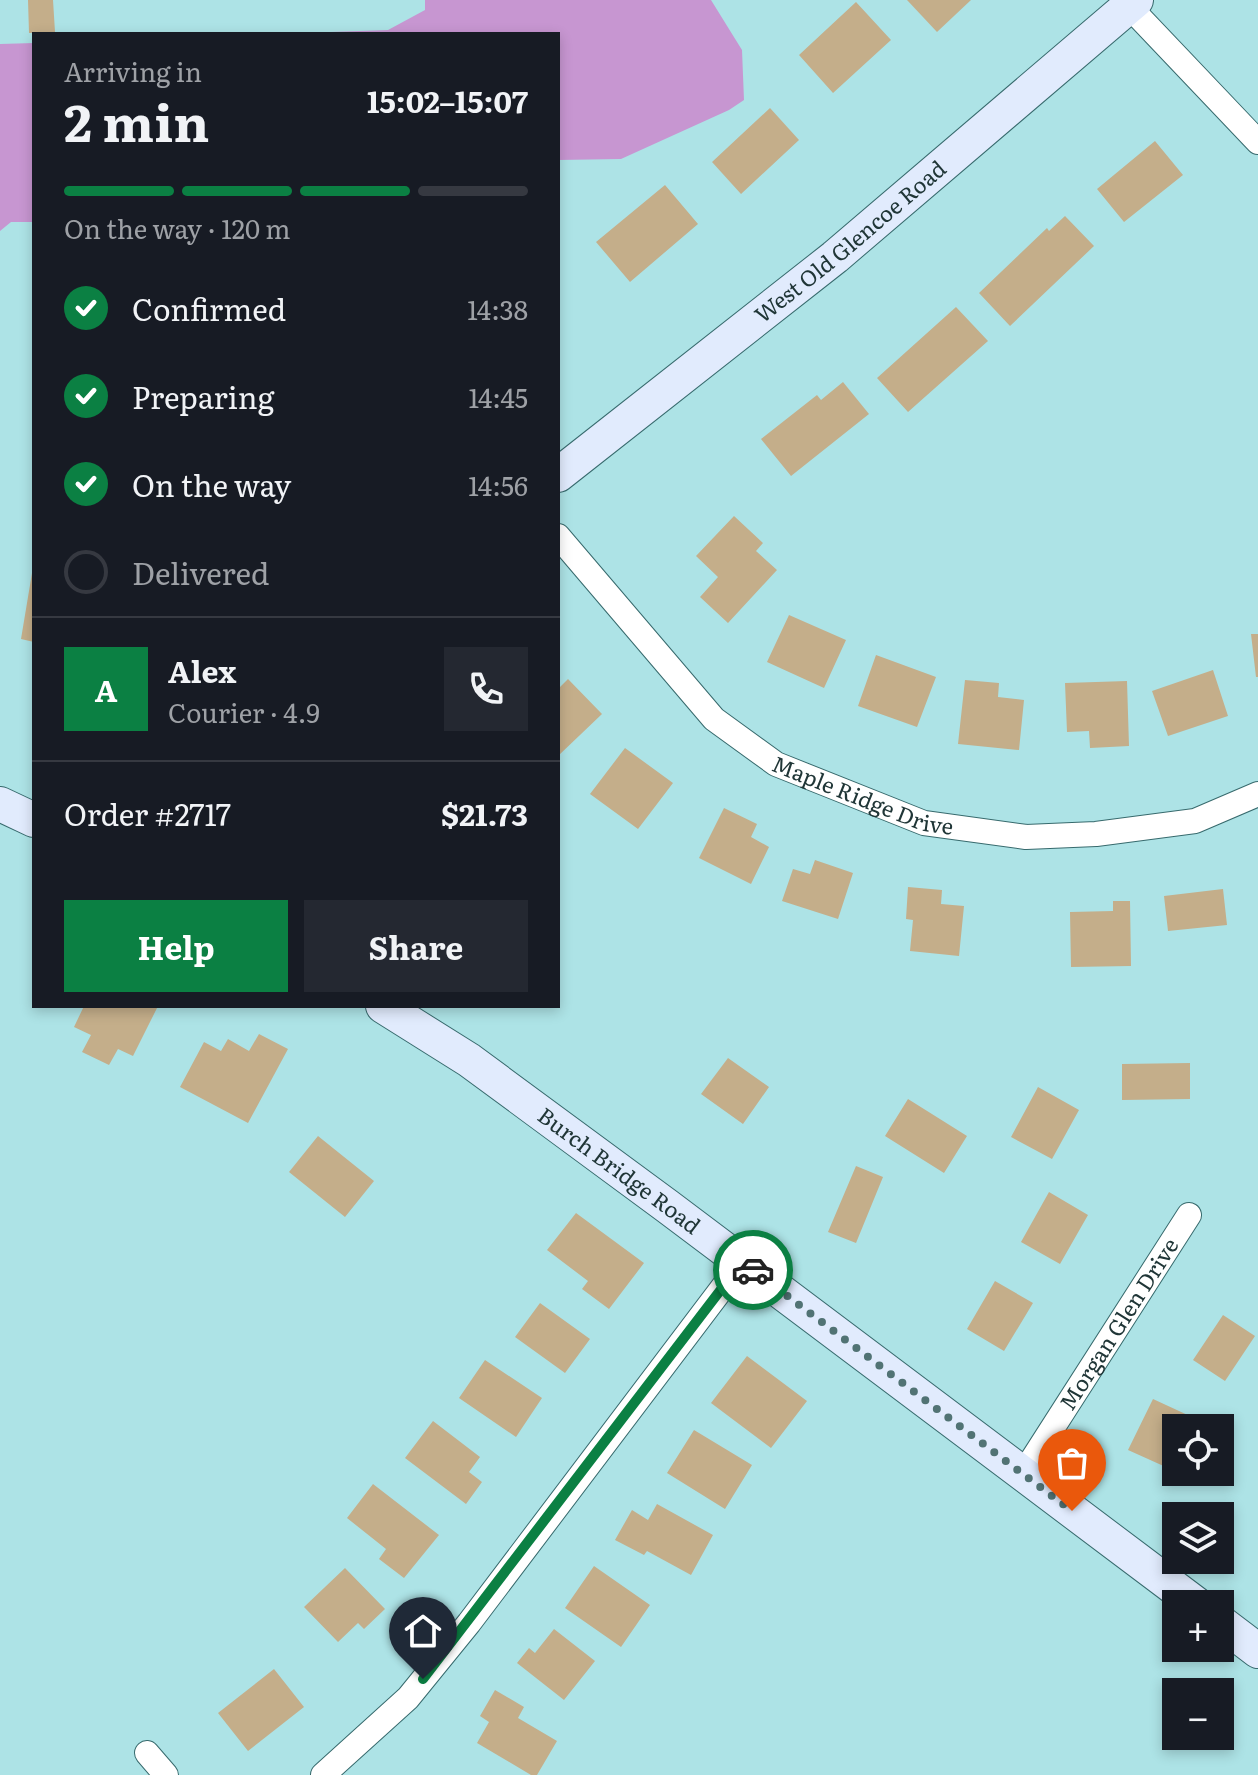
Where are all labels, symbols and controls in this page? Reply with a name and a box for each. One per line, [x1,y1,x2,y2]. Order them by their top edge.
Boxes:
text: Arriving in [64,51,202,90]
text: 15:02–15:07 [367,78,528,122]
text: 2 min [64,81,209,158]
street label: West Old Glencoe Road [746,151,952,330]
text: On the way · 120 m [64,208,290,247]
icon: check [64,286,108,330]
text: Confirmed [132,286,286,330]
text: 14:38 [467,289,528,328]
icon: check [64,374,108,418]
text: Preparing [132,374,274,418]
text: 14:45 [468,377,528,416]
icon: check [64,462,108,506]
text: On the way [132,462,291,506]
text: 14:56 [468,465,528,504]
text: Delivered [132,550,269,594]
button: phone [444,647,528,731]
text: Alex [168,648,236,692]
text: A [95,667,117,711]
text: Courier · 4.9 [168,692,320,731]
street label: Maple Ridge Drive [768,746,956,842]
text: Order #2717 [64,791,231,835]
text: $21.73 [441,791,528,835]
button: Help [64,900,288,992]
button: Share [304,900,528,992]
street label: Burch Bridge Road [532,1098,708,1241]
courier [713,1230,793,1310]
street label: Morgan Glen Drive [1050,1231,1185,1416]
icon: car [731,1248,775,1292]
map controls [1162,1414,1234,1750]
button: locate [1162,1414,1234,1486]
pin [1038,1429,1106,1511]
icon: bag [1050,1441,1094,1485]
button: layers [1162,1502,1234,1574]
button: + [1162,1590,1234,1662]
pin [389,1597,457,1679]
icon: home [401,1609,445,1653]
button: − [1162,1678,1234,1750]

